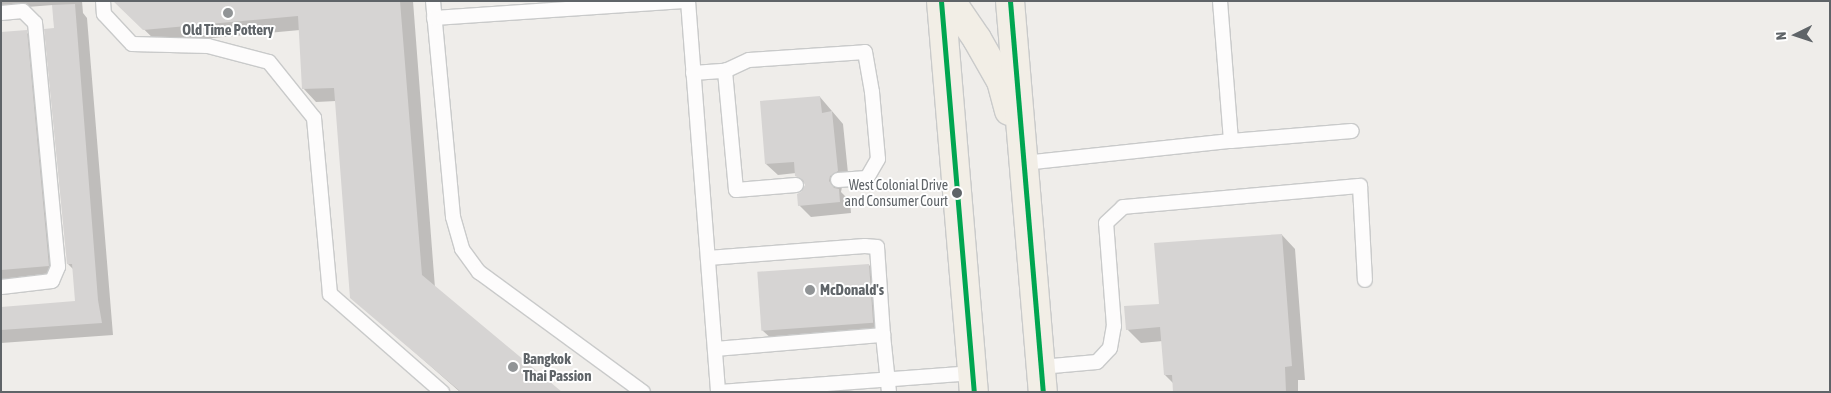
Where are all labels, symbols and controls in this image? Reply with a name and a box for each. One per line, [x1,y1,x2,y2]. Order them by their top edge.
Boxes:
marker: Old Time Pottery [222,7,234,19]
north arrow [1771,10,1821,60]
place label: Old Time Pottery [182,21,274,39]
text: N [1773,31,1789,41]
place label: West Colonial Drive and Consumer Court [845,177,948,210]
marker: West Colonial Drive and Consumer Court [952,188,962,198]
place label: McDonald's [820,281,884,299]
marker: McDonald's [804,284,816,296]
place label: Bangkok Thai Passion [523,349,591,384]
marker: Bangkok Thai Passion [507,361,519,373]

